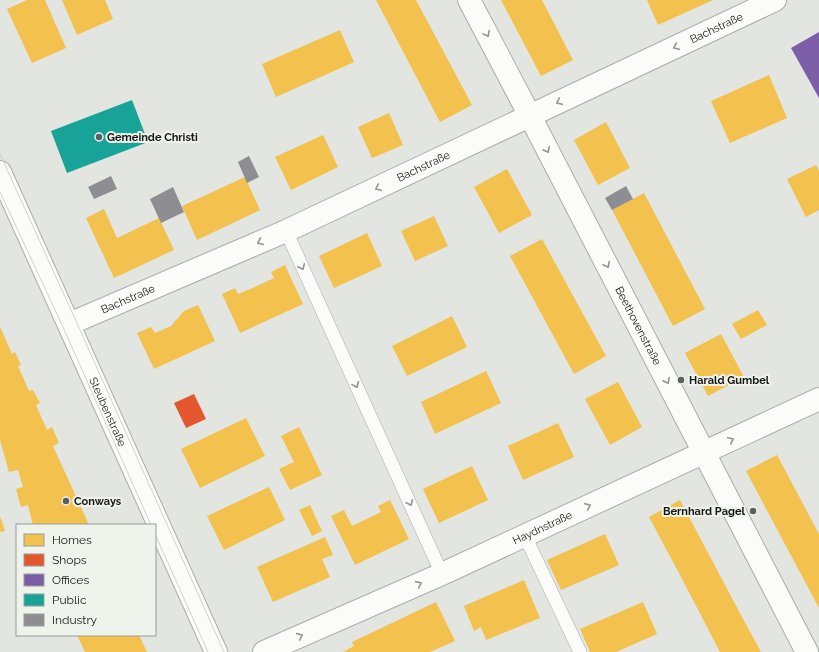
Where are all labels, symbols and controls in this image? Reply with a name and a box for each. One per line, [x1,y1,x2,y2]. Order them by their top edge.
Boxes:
street label: Bachstraße [688,9,745,46]
one-way arrow [482,30,490,38]
one-way arrow [673,42,681,50]
one-way arrow [555,97,563,105]
place label: Gemeinde Christi [107,131,198,144]
marker: Gemeinde Christi [94,132,104,142]
one-way arrow [543,145,550,153]
street label: Bachstraße [395,148,452,184]
one-way arrow [375,183,382,191]
one-way arrow [256,238,263,246]
one-way arrow [602,261,610,268]
one-way arrow [297,262,305,270]
street label: Bachstraße [99,281,157,316]
street label: Beethovenstraße [613,284,664,368]
place label: Harald Gumbel [689,374,770,387]
street label: Steubenstraße [87,375,129,449]
marker: Harald Gumbel [676,375,686,385]
one-way arrow [662,376,669,384]
one-way arrow [351,381,359,389]
one-way arrow [727,437,735,445]
place label: Conways [74,495,122,508]
marker: Conways [61,496,71,506]
one-way arrow [405,499,413,507]
one-way arrow [584,503,591,511]
place label: Bernhard Pagel [663,505,746,518]
marker: Bernhard Pagel [748,506,758,516]
street label: Haydnstraße [510,508,575,547]
legend [16,524,156,636]
text: Homes [52,533,92,547]
text: Shops [52,553,87,567]
text: Offices [52,573,89,587]
one-way arrow [415,581,422,589]
text: Public [52,593,87,607]
text: Industry [52,613,98,627]
one-way arrow [296,633,303,641]

